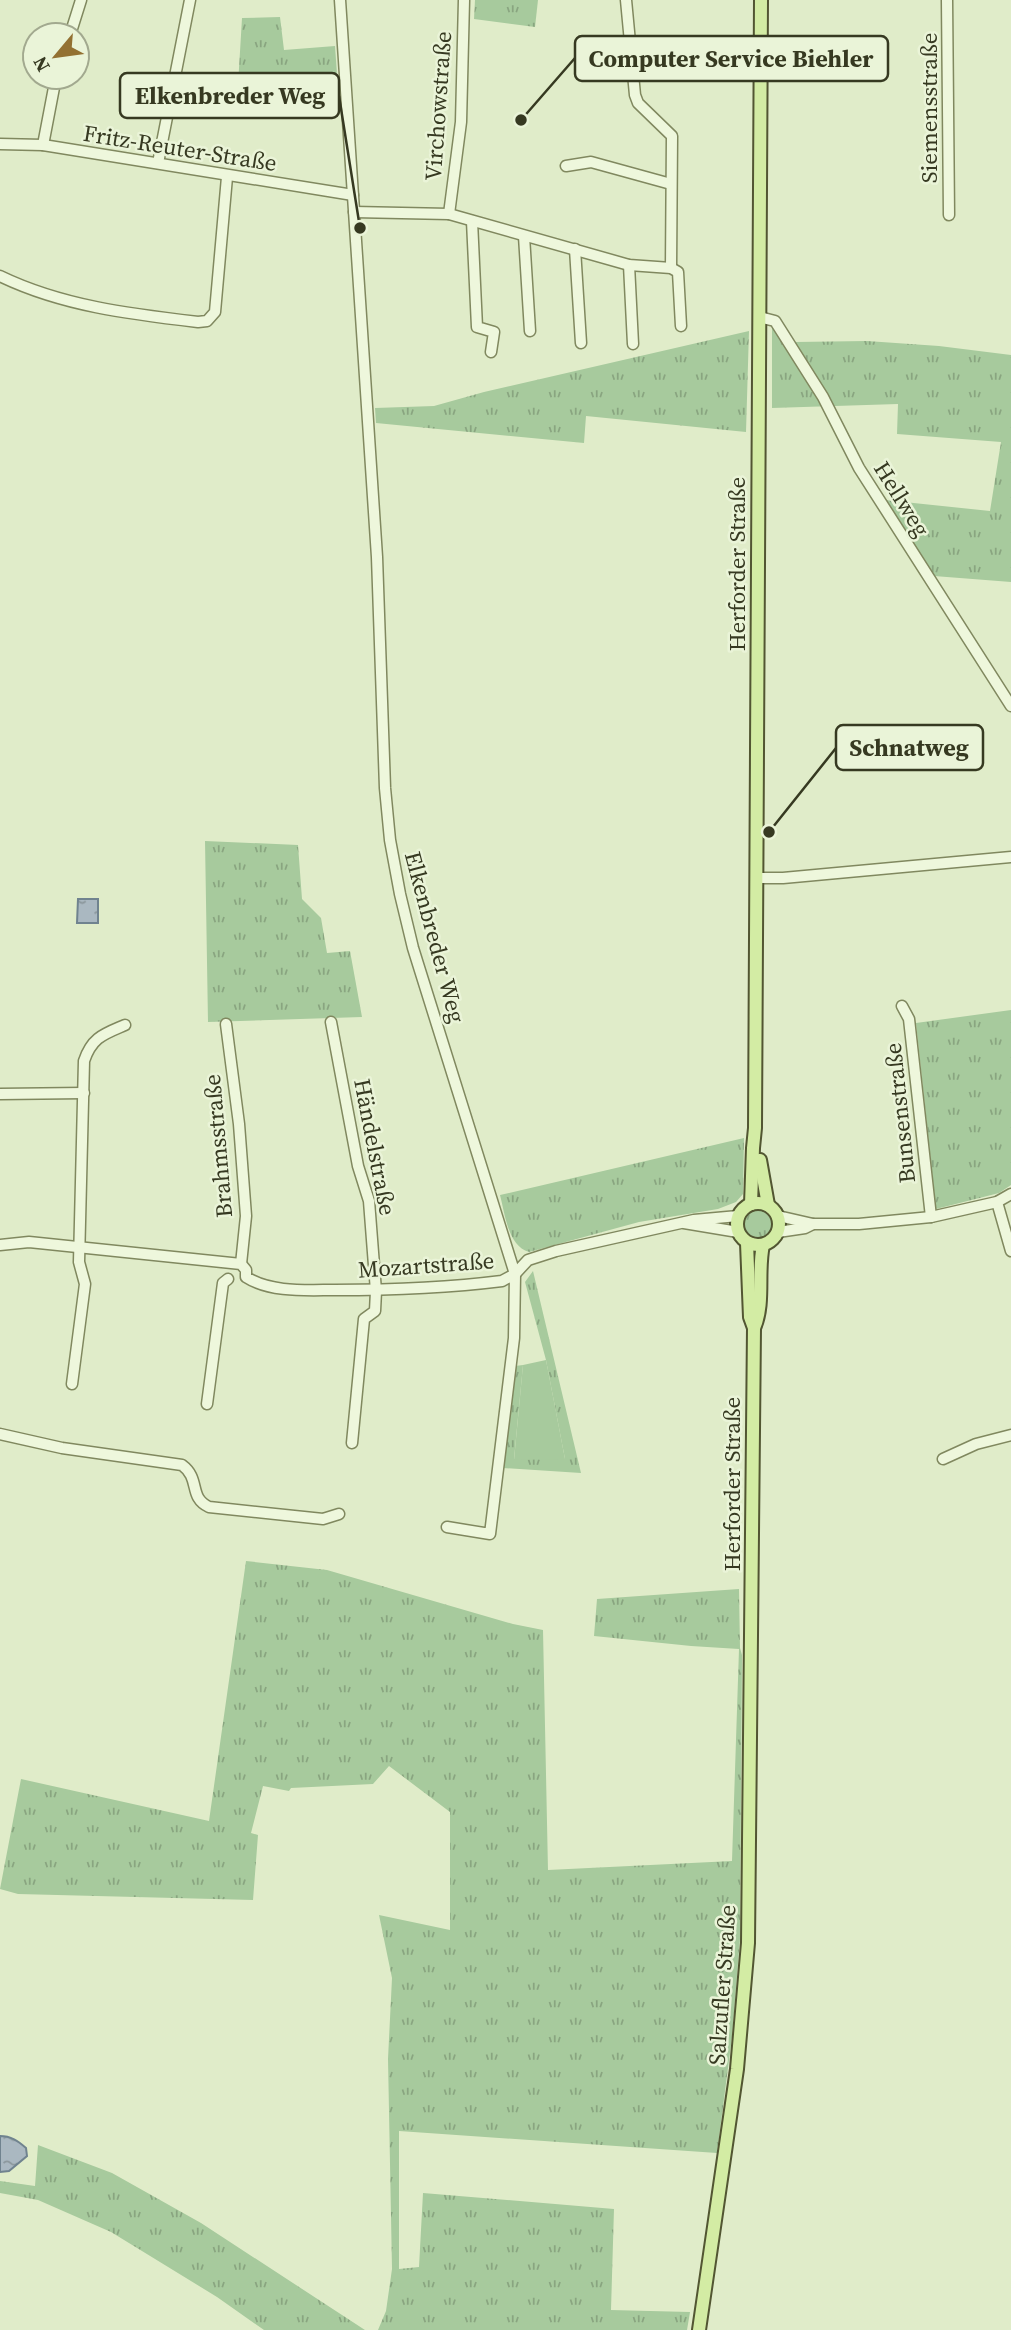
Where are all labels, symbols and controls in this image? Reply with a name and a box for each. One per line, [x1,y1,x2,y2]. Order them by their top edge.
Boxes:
north arrow [21,21,91,91]
street label: Virchowstraße [417,30,459,182]
street label: Siemensstraße [913,33,945,183]
callout: Computer Service Biehler [575,36,888,81]
text: Computer Service Biehler [589,42,874,75]
text: N [26,52,56,77]
callout: Elkenbreder Weg [120,73,339,118]
text: Elkenbreder Weg [135,79,325,112]
street label: Fritz-Reuter-Straße [81,117,279,179]
street label: Hellweg [866,455,938,543]
street label: Herforder Straße [721,477,753,651]
callout: Schnatweg [836,725,983,770]
text: Schnatweg [849,731,969,764]
street label: Elkenbreder Weg [397,848,473,1026]
street label: Bunsenstraße [877,1041,923,1185]
street label: Brahmsstraße [196,1073,240,1219]
street label: Händelstraße [346,1076,404,1218]
street label: Mozartstraße [357,1244,495,1286]
street label: Herforder Straße [716,1397,748,1571]
street label: Salzufler Straße [700,1904,744,2066]

